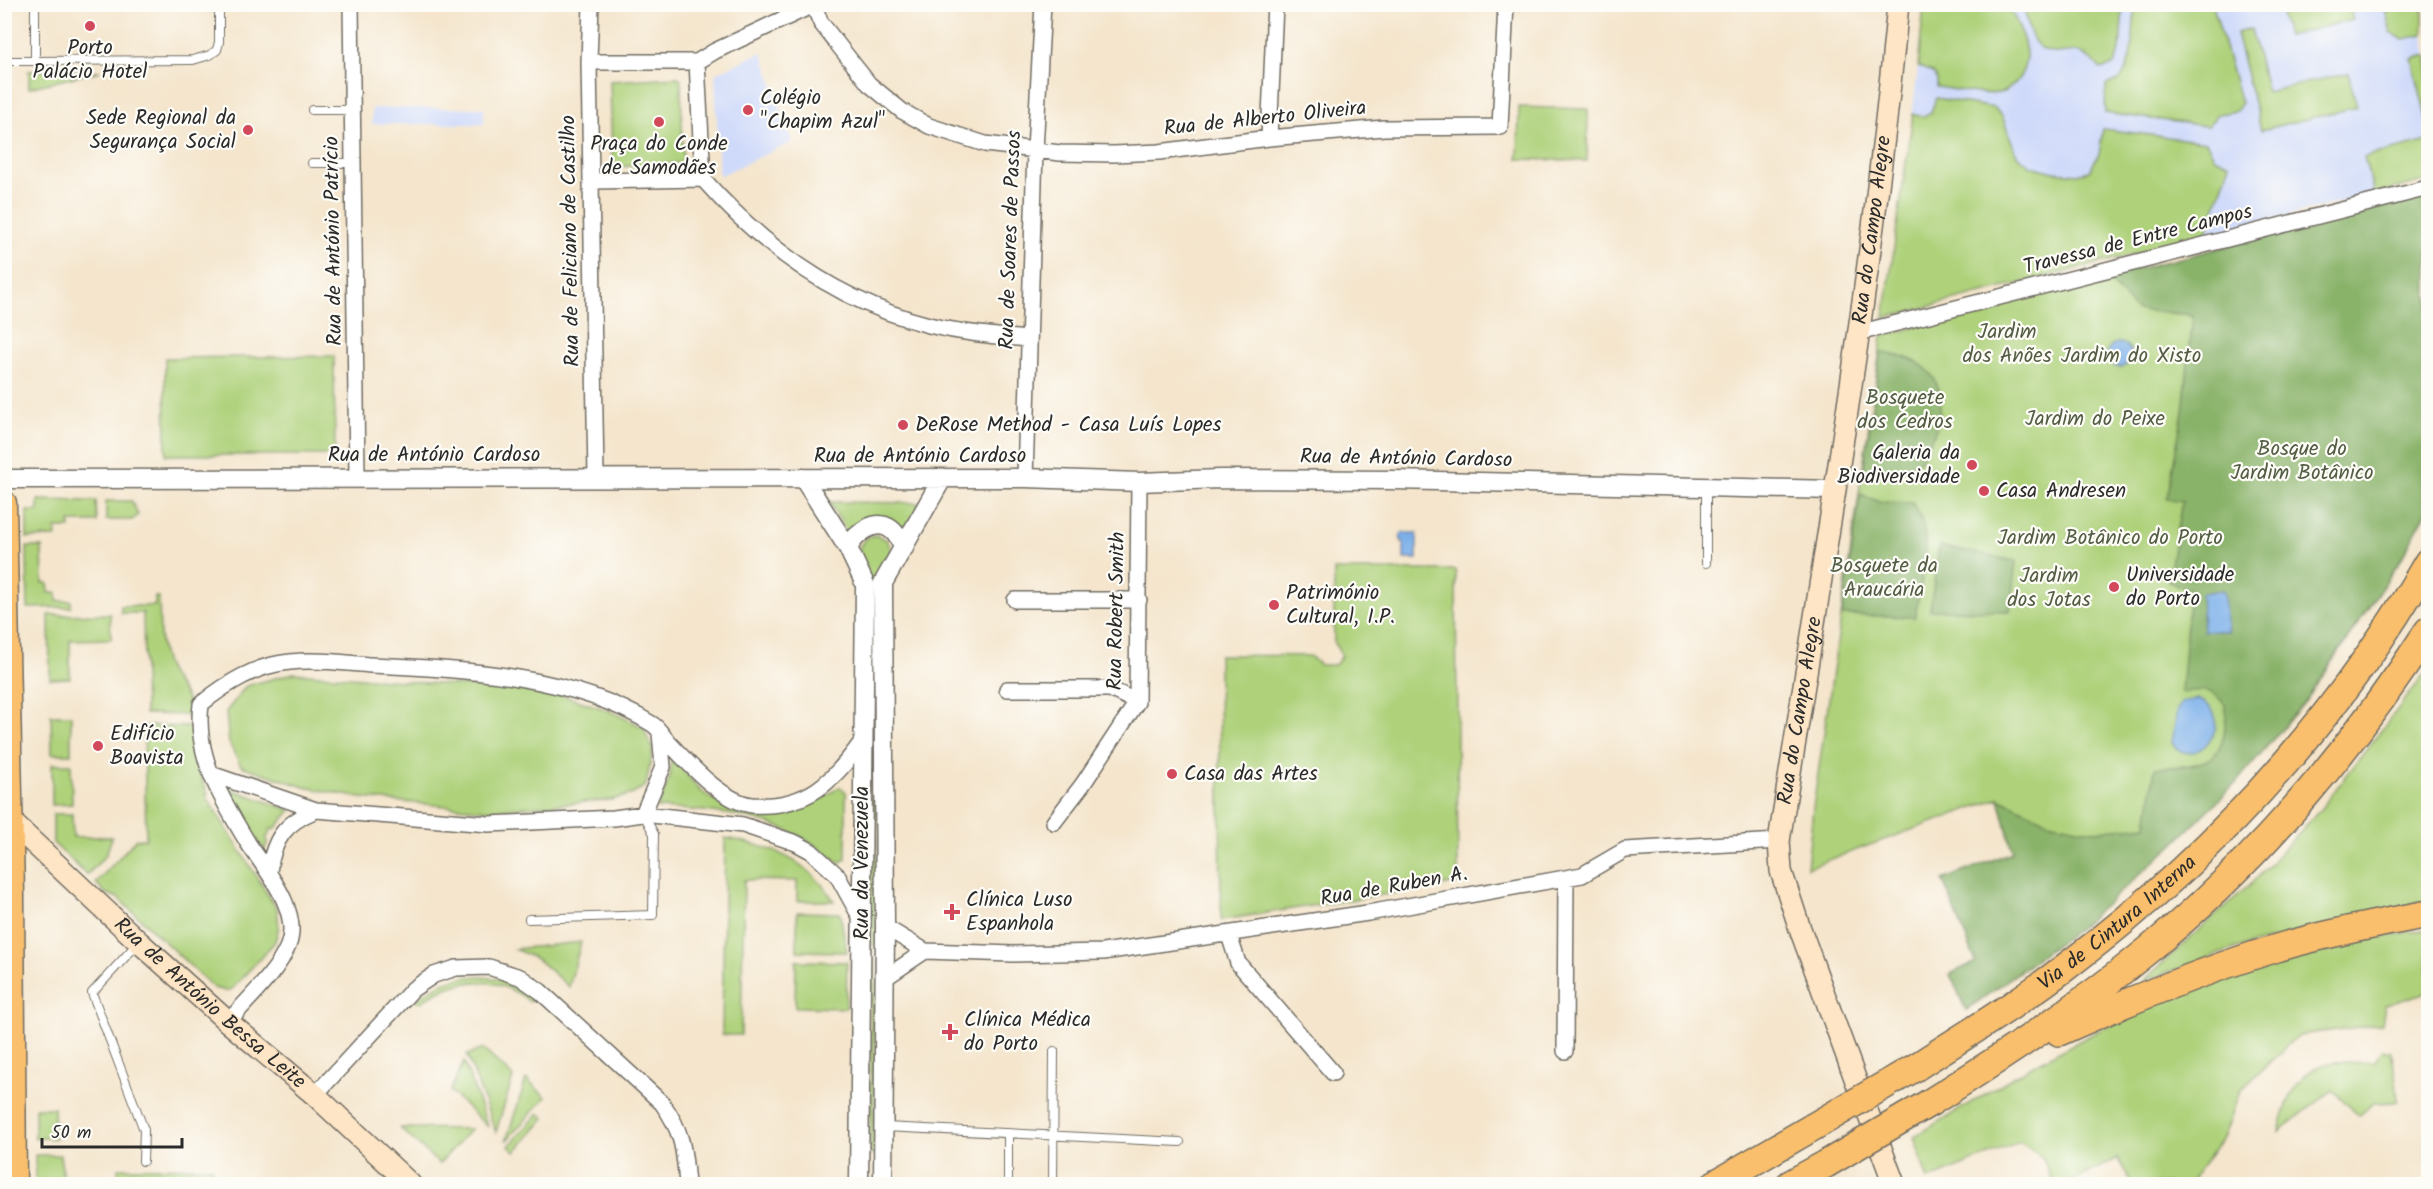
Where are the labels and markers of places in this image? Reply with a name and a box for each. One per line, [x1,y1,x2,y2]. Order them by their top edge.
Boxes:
marker: Porto Palácio Hotel [83,19,97,33]
place label: Porto Palácio Hotel [33,32,147,89]
place label: Colégio "Chapim Azul" [760,82,885,139]
place label: Sede Regional da Segurança Social [86,102,236,159]
marker: Colégio "Chapim Azul" [741,103,755,117]
marker: Praça do Conde de Samodães [652,115,666,129]
marker: Sede Regional da Segurança Social [241,123,255,137]
place label: Praça do Conde de Samodães [590,128,728,185]
place label: DeRose Method - Casa Luís Lopes [915,409,1222,442]
marker: DeRose Method - Casa Luís Lopes [896,418,910,432]
place label: Galeria da Biodiversidade [1837,437,1961,494]
marker: Galeria da Biodiversidade [1965,458,1979,472]
place label: Casa Andresen [1996,475,2126,508]
marker: Casa Andresen [1977,484,1991,498]
place label: Universidade do Porto [2126,559,2235,616]
place label: Património Cultural, I.P. [1286,577,1395,634]
marker: Universidade do Porto [2107,580,2121,594]
marker: Património Cultural, I.P. [1267,598,1281,612]
place label: Edifício Boavista [110,718,184,775]
marker: Edifício Boavista [91,739,105,753]
place label: Casa das Artes [1184,758,1318,791]
marker: Casa das Artes [1165,767,1179,781]
place label: Clínica Luso Espanhola [966,884,1073,941]
marker: Clínica Luso Espanhola [943,903,961,921]
place label: Clínica Médica do Porto [964,1004,1091,1061]
marker: Clínica Médica do Porto [941,1023,959,1041]

